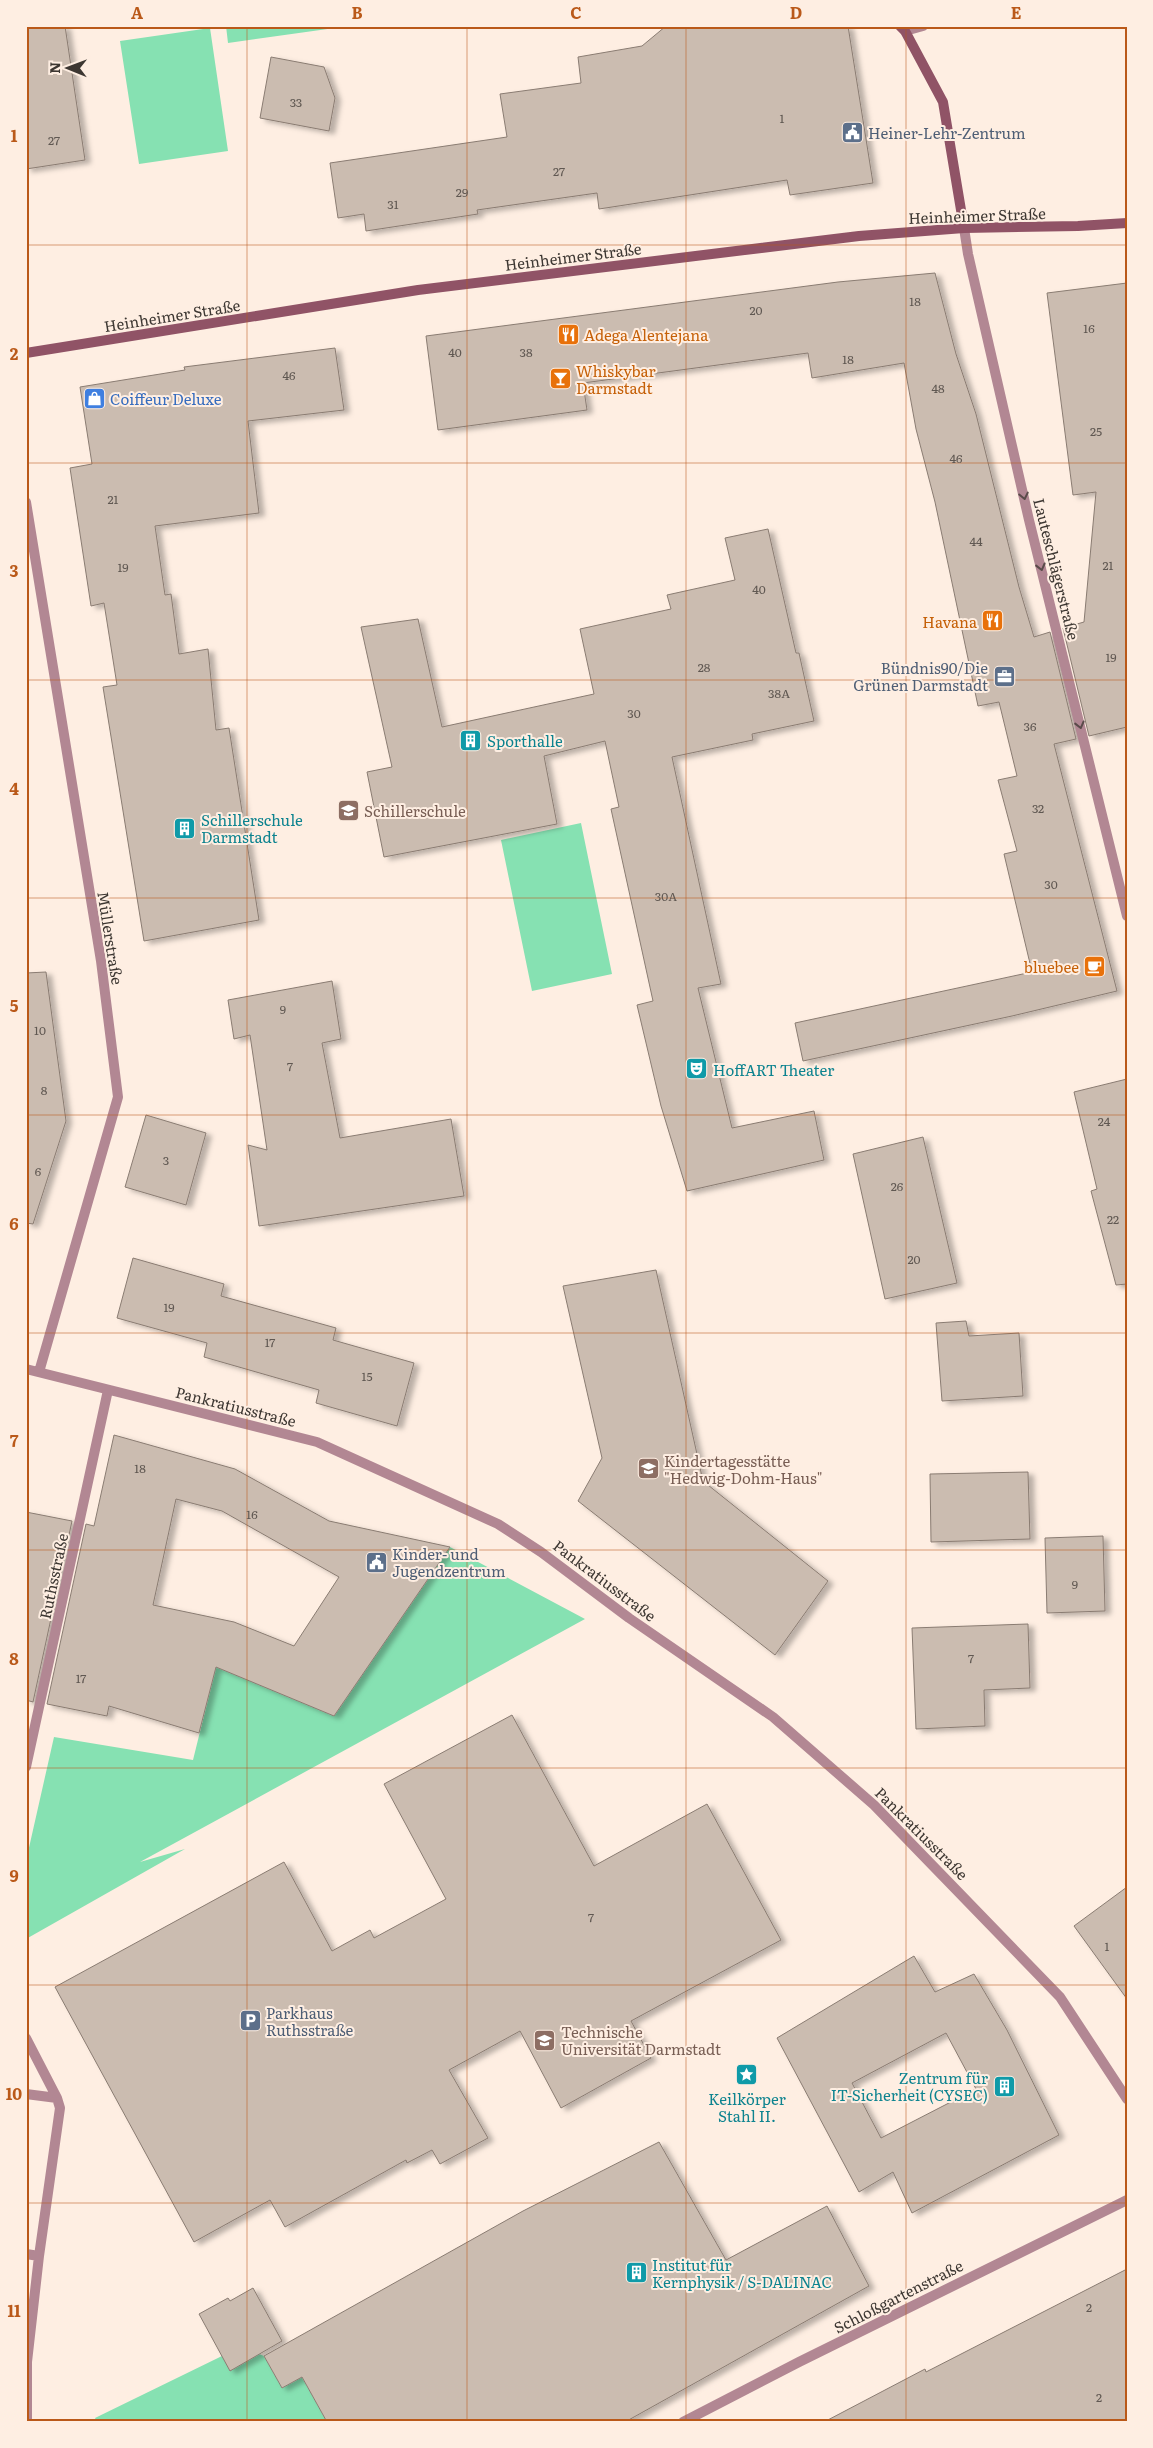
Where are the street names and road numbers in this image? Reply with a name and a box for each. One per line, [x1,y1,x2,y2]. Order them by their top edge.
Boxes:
street label: Heinheimer Straße [908,201,1046,229]
street label: Heinheimer Straße [503,236,643,276]
street label: Heinheimer Straße [102,293,242,337]
street label: Lauteschlägerstraße [1028,496,1086,643]
street label: Müllerstraße [92,890,130,987]
street label: Pankratiusstraße [173,1380,299,1432]
street label: Ruthsstraße [33,1531,73,1621]
street label: Pankratiusstraße [549,1534,661,1626]
street label: Pankratiusstraße [870,1781,974,1885]
street label: Schloßgartenstraße [829,2253,967,2339]

